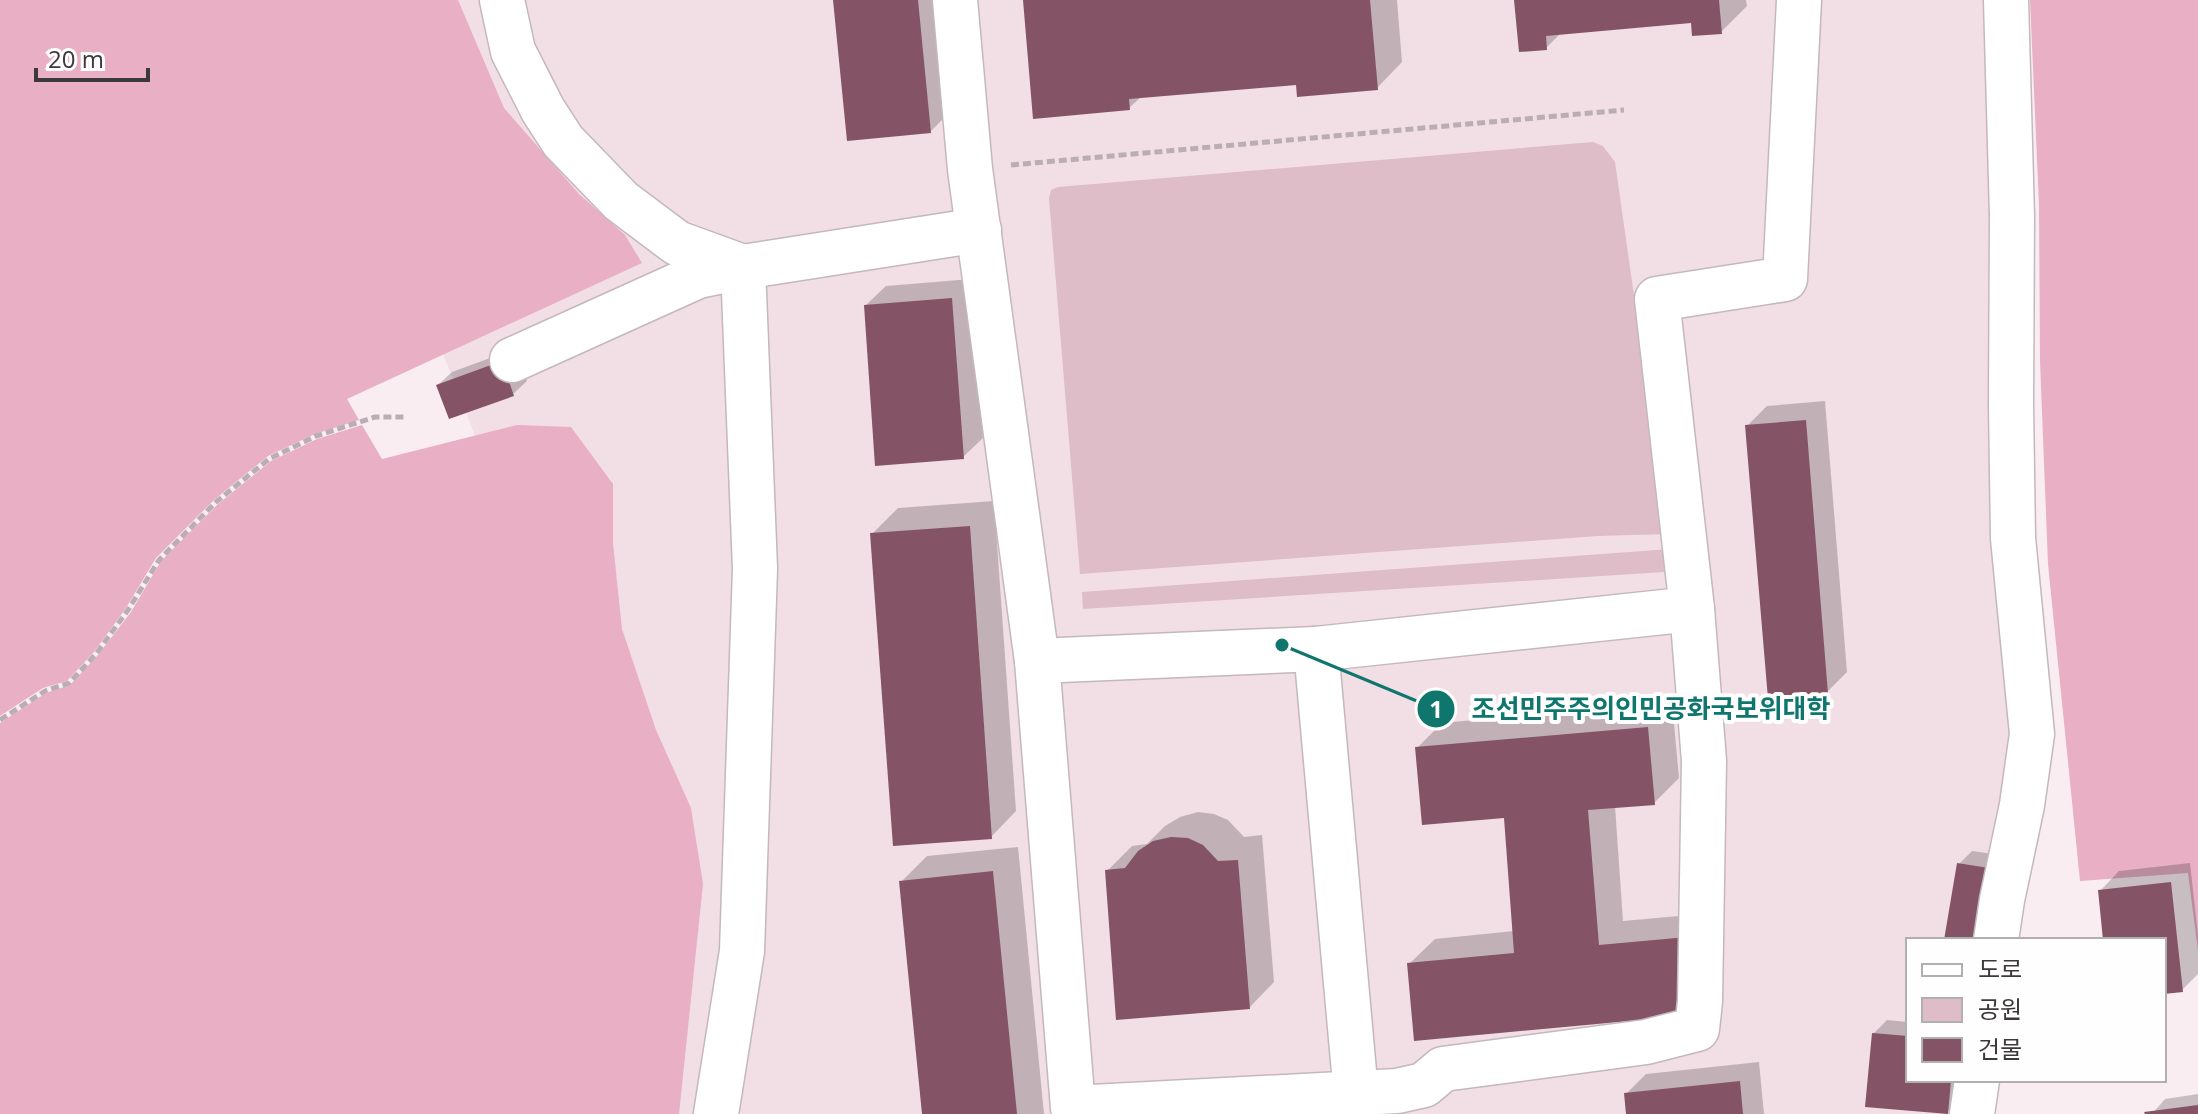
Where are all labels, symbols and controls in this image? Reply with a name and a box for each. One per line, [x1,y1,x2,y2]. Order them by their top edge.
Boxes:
scale bar [36,32,148,82]
text: 20 m [48,42,104,75]
callout: 조선민주주의인민공화국보위대학 [1416,684,1847,734]
text: 조선민주주의인민공화국보위대학 [1472,690,1830,726]
text: 1 [1429,692,1443,725]
legend [1906,938,2166,1082]
text: 도로 [1978,952,2022,985]
text: 공원 [1978,992,2022,1025]
text: 건물 [1978,1032,2022,1065]

